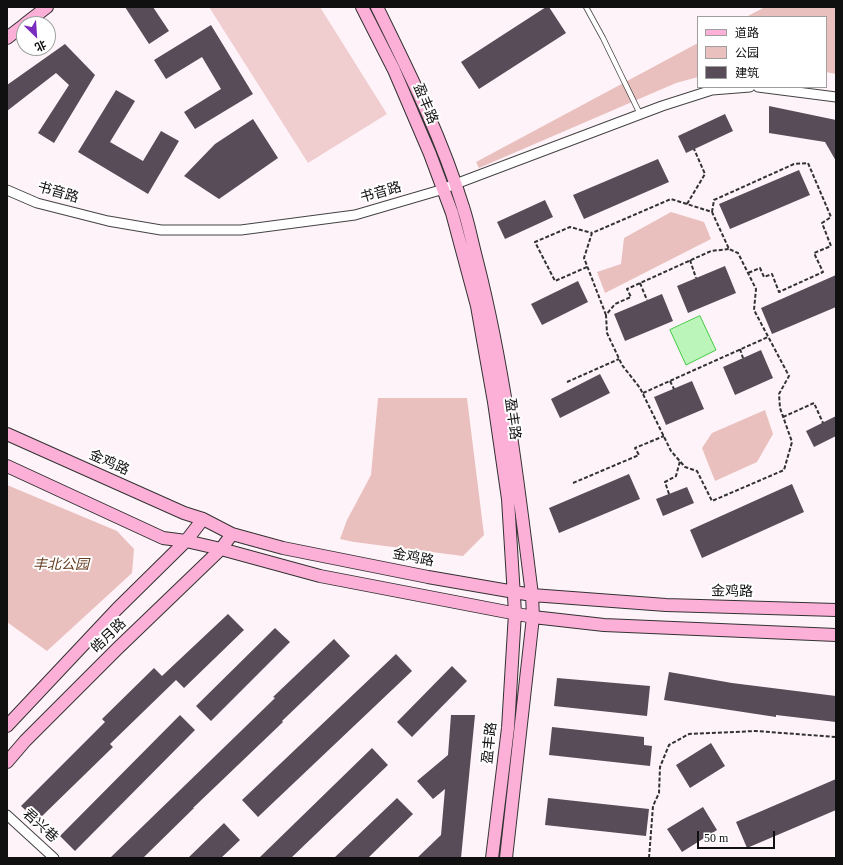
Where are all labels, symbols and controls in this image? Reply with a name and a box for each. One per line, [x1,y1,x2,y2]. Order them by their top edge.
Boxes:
north arrow [16,16,56,56]
legend [697,16,827,88]
text: 道路 [735,26,759,40]
text: 北 [33,38,48,54]
text: 公园 [735,46,759,60]
text: 建筑 [735,66,759,80]
street label: 盈丰路 [409,81,441,127]
street label: 书音路 [35,179,81,207]
street label: 书音路 [358,179,404,207]
street label: 盈丰路 [501,397,523,441]
street label: 金鸡路 [86,447,132,479]
street label: 金鸡路 [391,546,435,570]
park label: 丰北公园 [33,557,89,573]
street label: 金鸡路 [711,583,753,601]
street label: 皓月路 [88,615,130,657]
street label: 盈丰路 [479,721,501,765]
street label: 君兴巷 [19,806,61,846]
scale bar [699,823,777,849]
text: 50 m [704,831,728,845]

